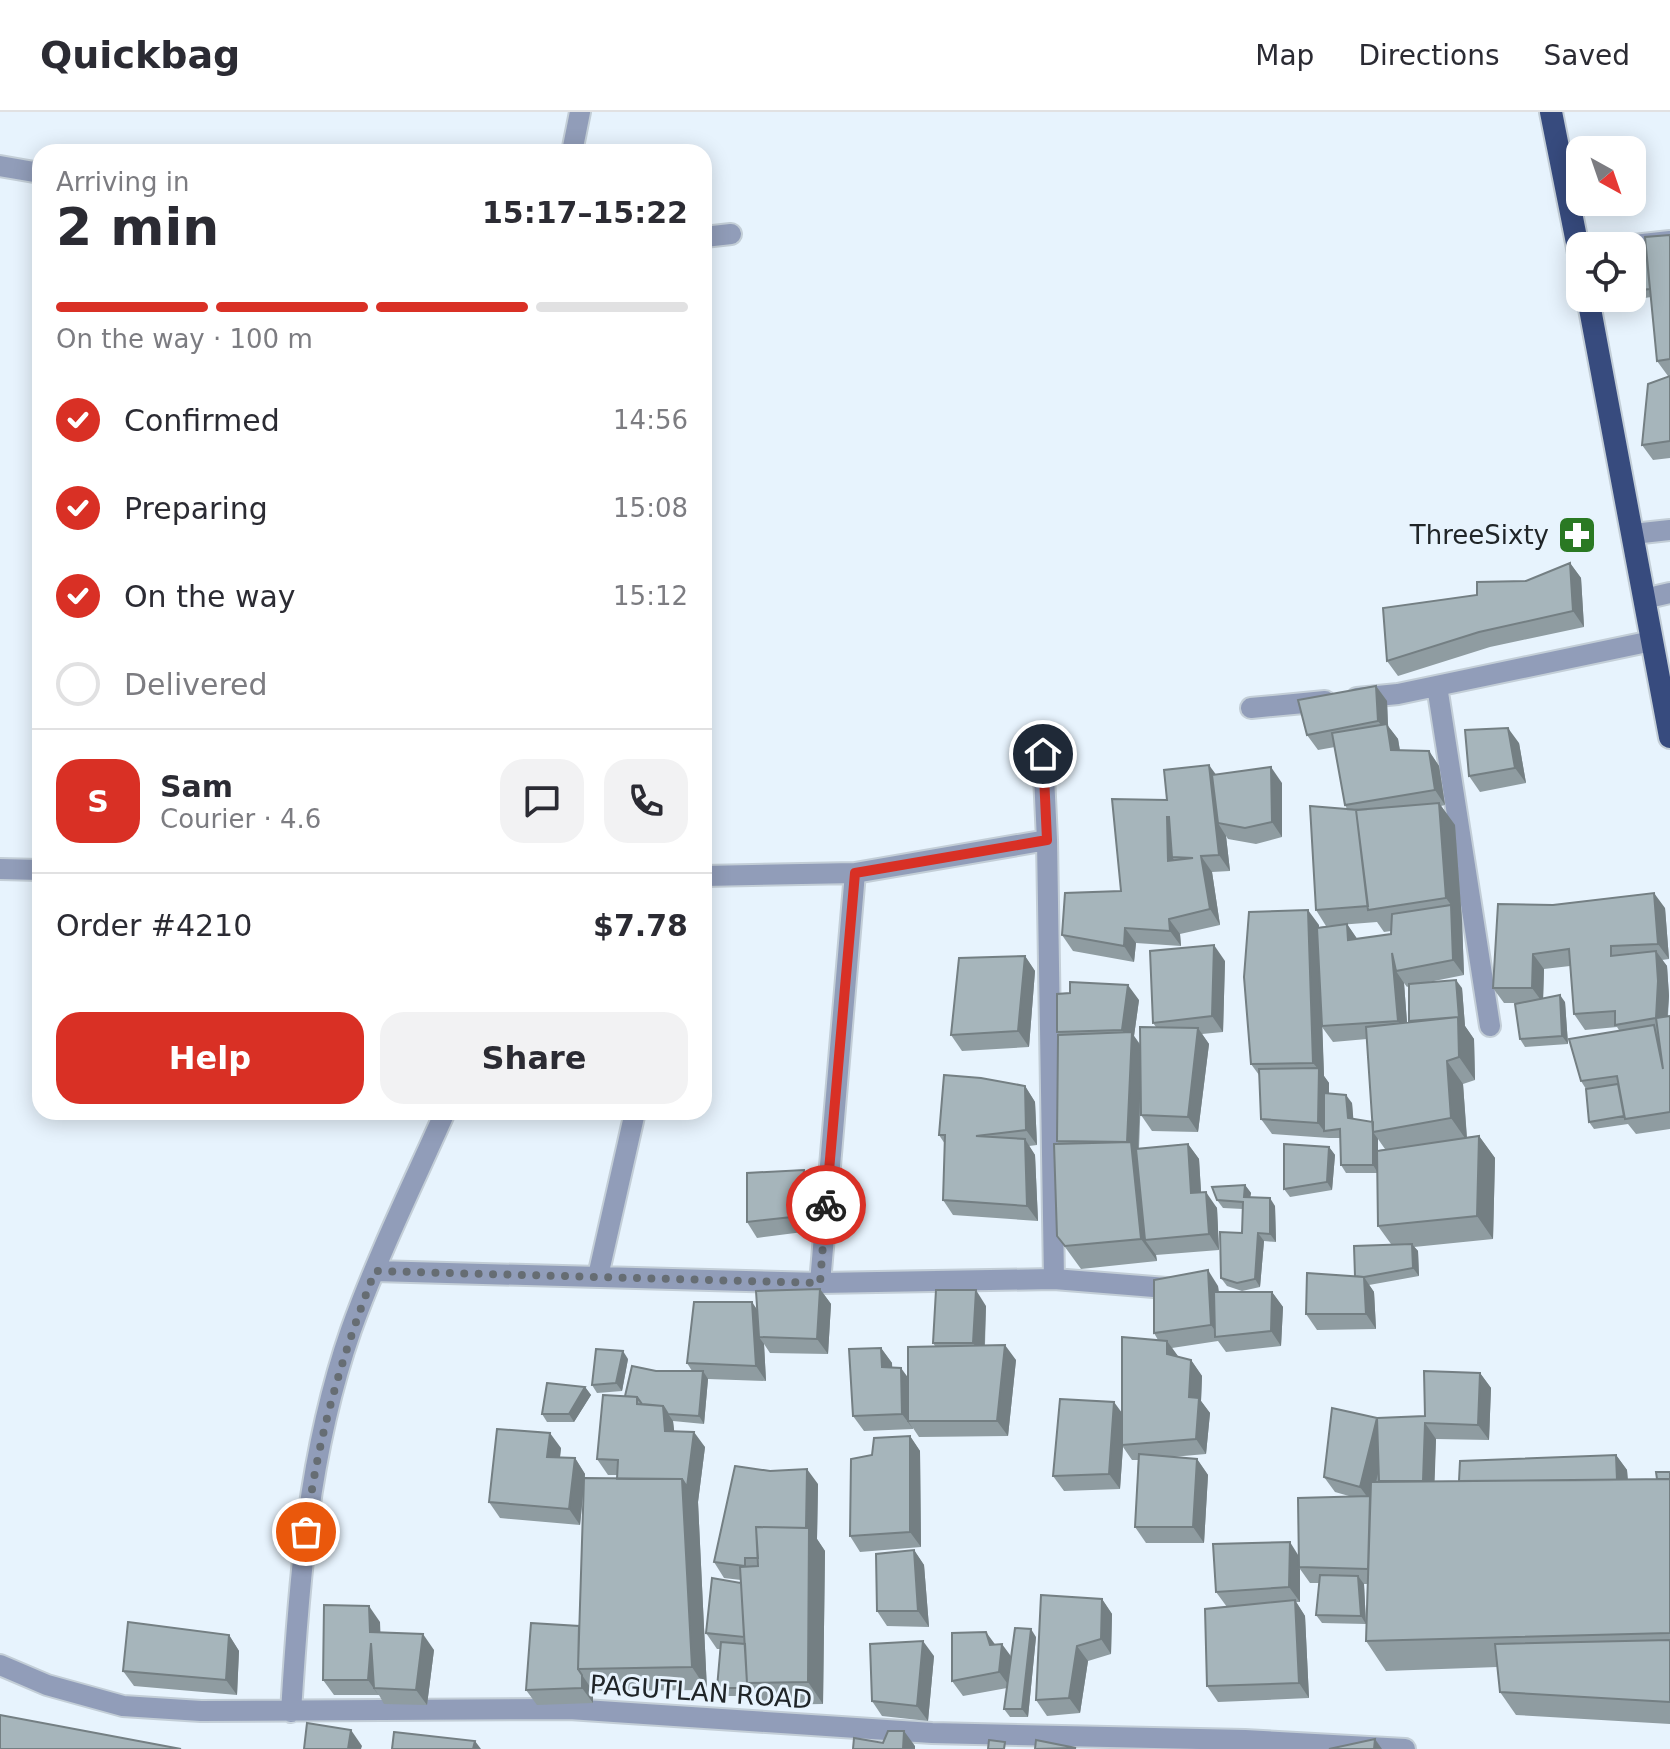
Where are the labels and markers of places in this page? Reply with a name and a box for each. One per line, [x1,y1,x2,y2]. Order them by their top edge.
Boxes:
pharmacy icon: ThreeSixty [1556,514,1598,556]
place label: ThreeSixty [1409,520,1549,550]
pin [1009,720,1077,788]
pin [272,1498,340,1566]

